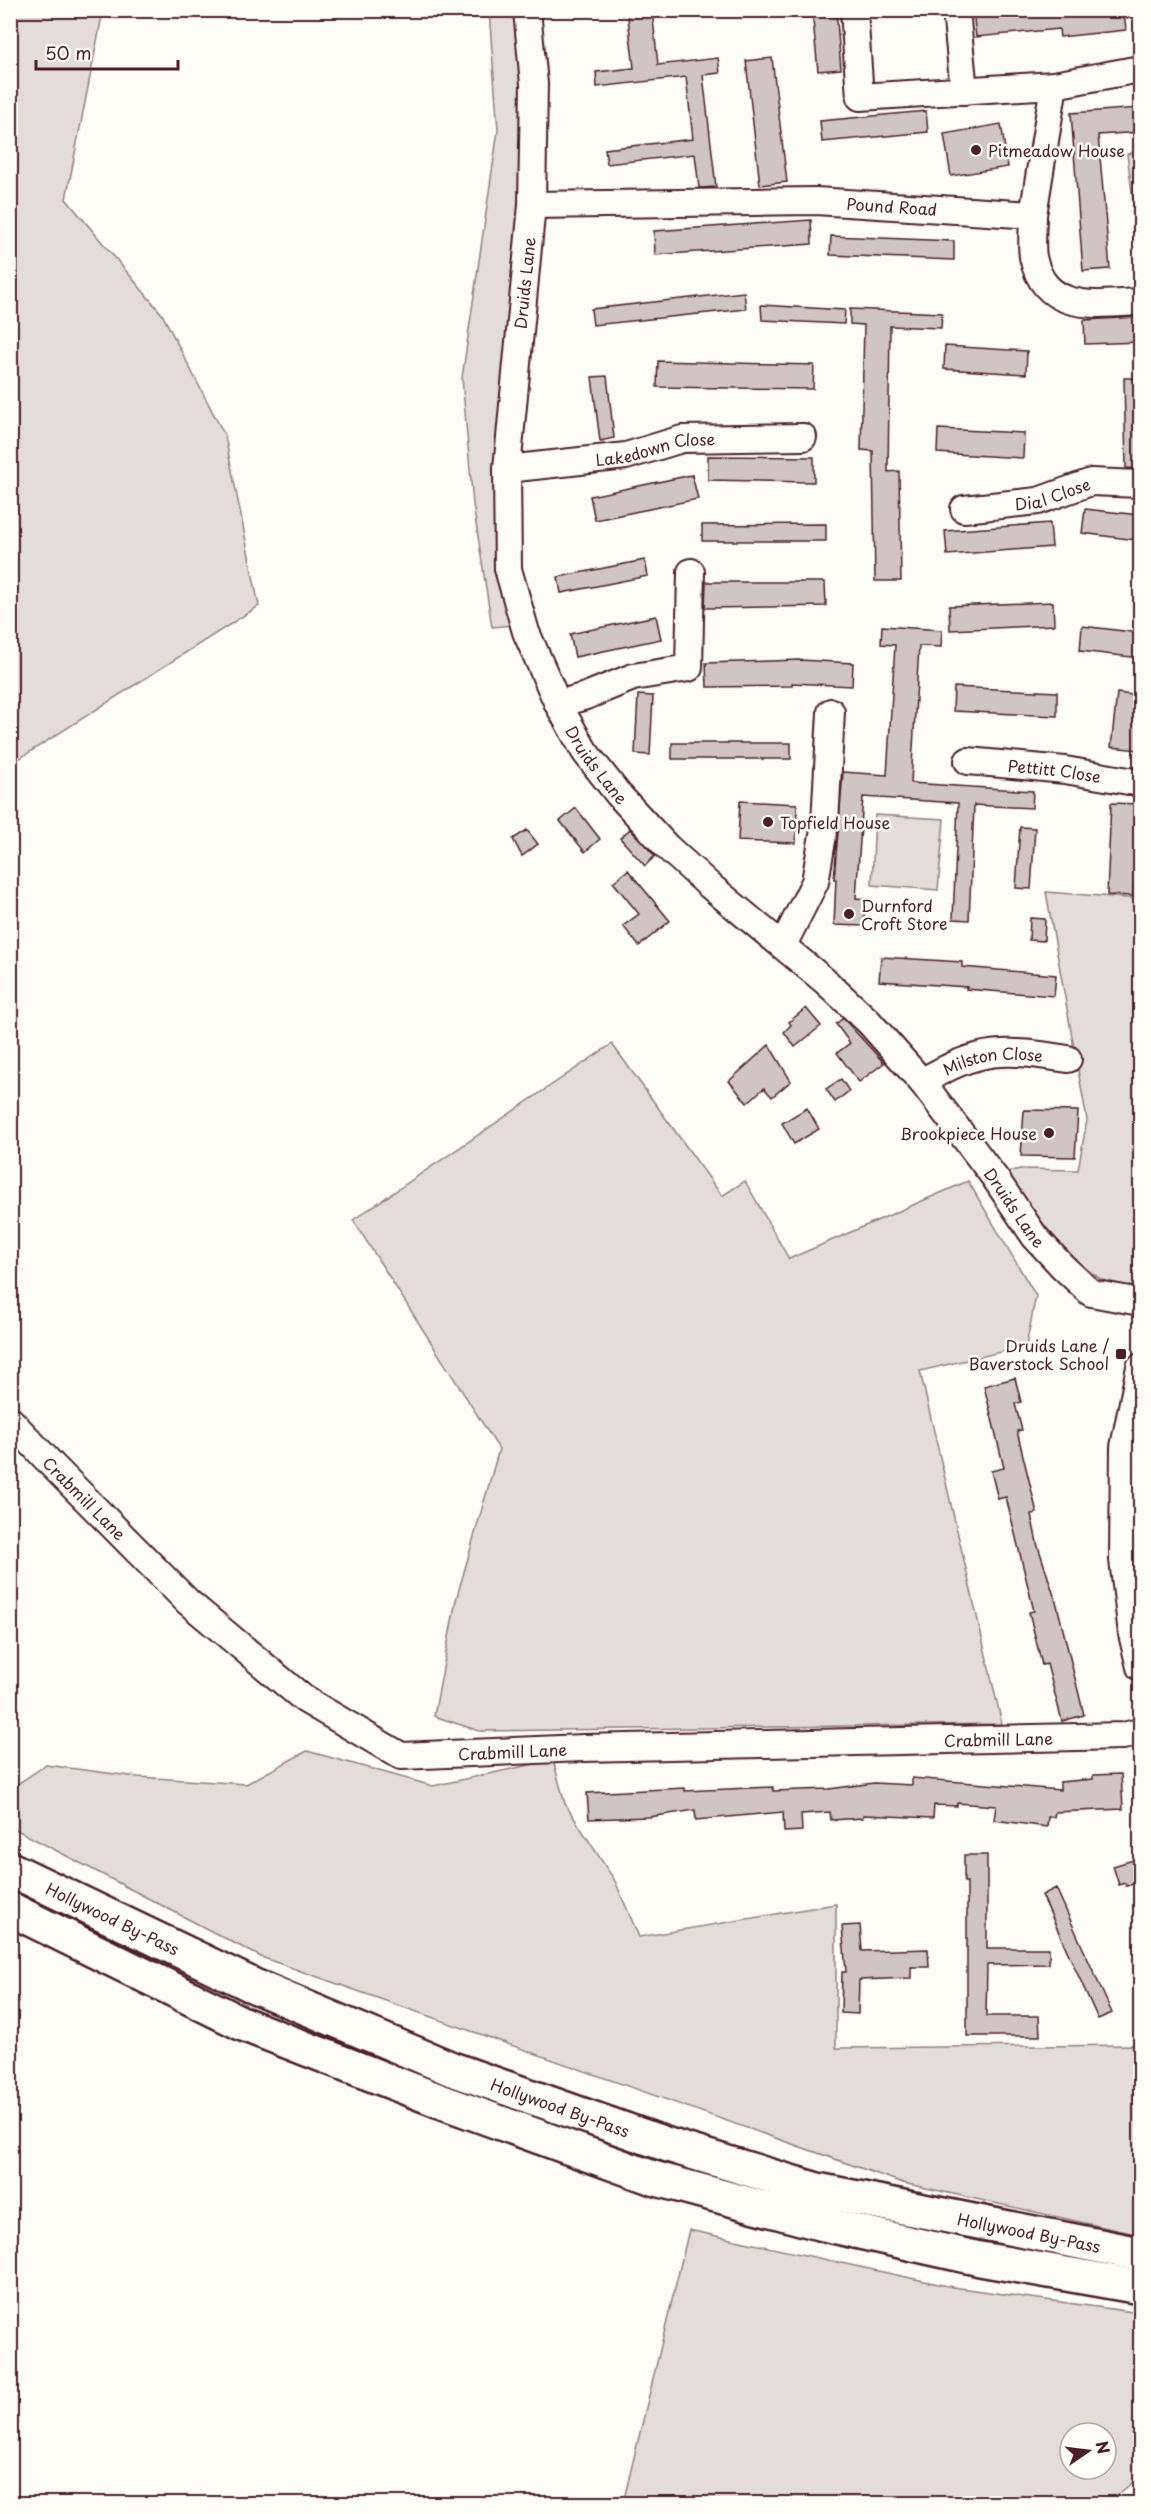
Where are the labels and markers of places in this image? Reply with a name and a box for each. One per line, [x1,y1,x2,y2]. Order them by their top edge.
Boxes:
place label: Pitmeadow House [988,138,1125,162]
marker: Pitmeadow House [969,143,983,157]
place label: Topfield House [780,810,890,834]
marker: Topfield House [761,815,775,829]
place label: Durnford Croft Store [861,893,947,935]
marker: Durnford Croft Store [842,907,856,921]
place label: Brookpiece House [900,1121,1037,1145]
marker: Brookpiece House [1042,1126,1056,1140]
place label: Druids Lane / Baverstock School [969,1333,1109,1375]
marker: Druids Lane / Baverstock School [1114,1347,1128,1361]

